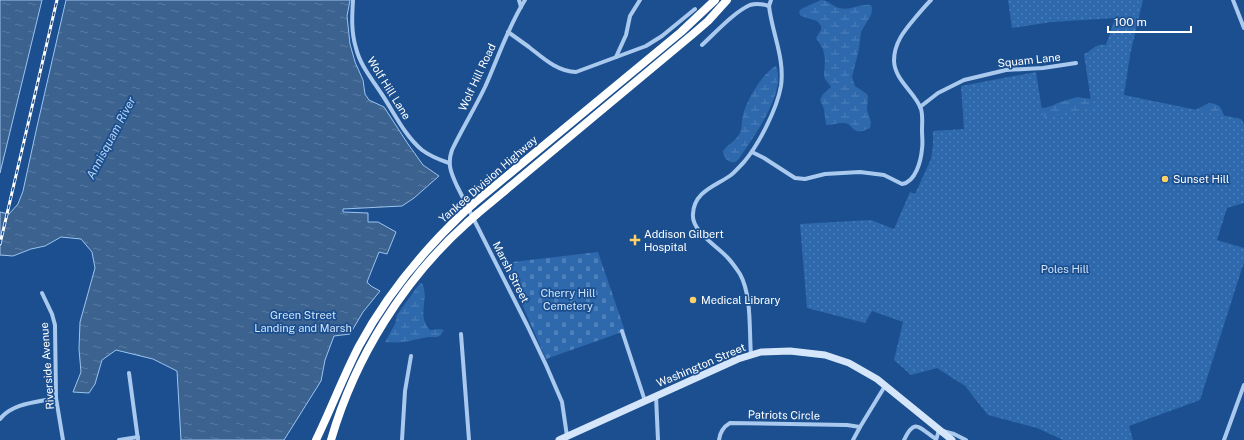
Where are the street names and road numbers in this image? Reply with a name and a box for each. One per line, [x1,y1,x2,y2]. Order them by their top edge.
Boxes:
street label: Wolf Hill Road [456,41,498,113]
street label: Squam Lane [997,51,1061,69]
street label: Wolf Hill Lane [365,54,413,122]
street label: Yankee Division Highway [437,133,540,225]
street label: Marsh Street [490,240,532,304]
street label: Riverside Avenue [38,322,56,410]
street label: Washington Street [655,341,747,389]
street label: Patriots Circle [748,408,820,422]

